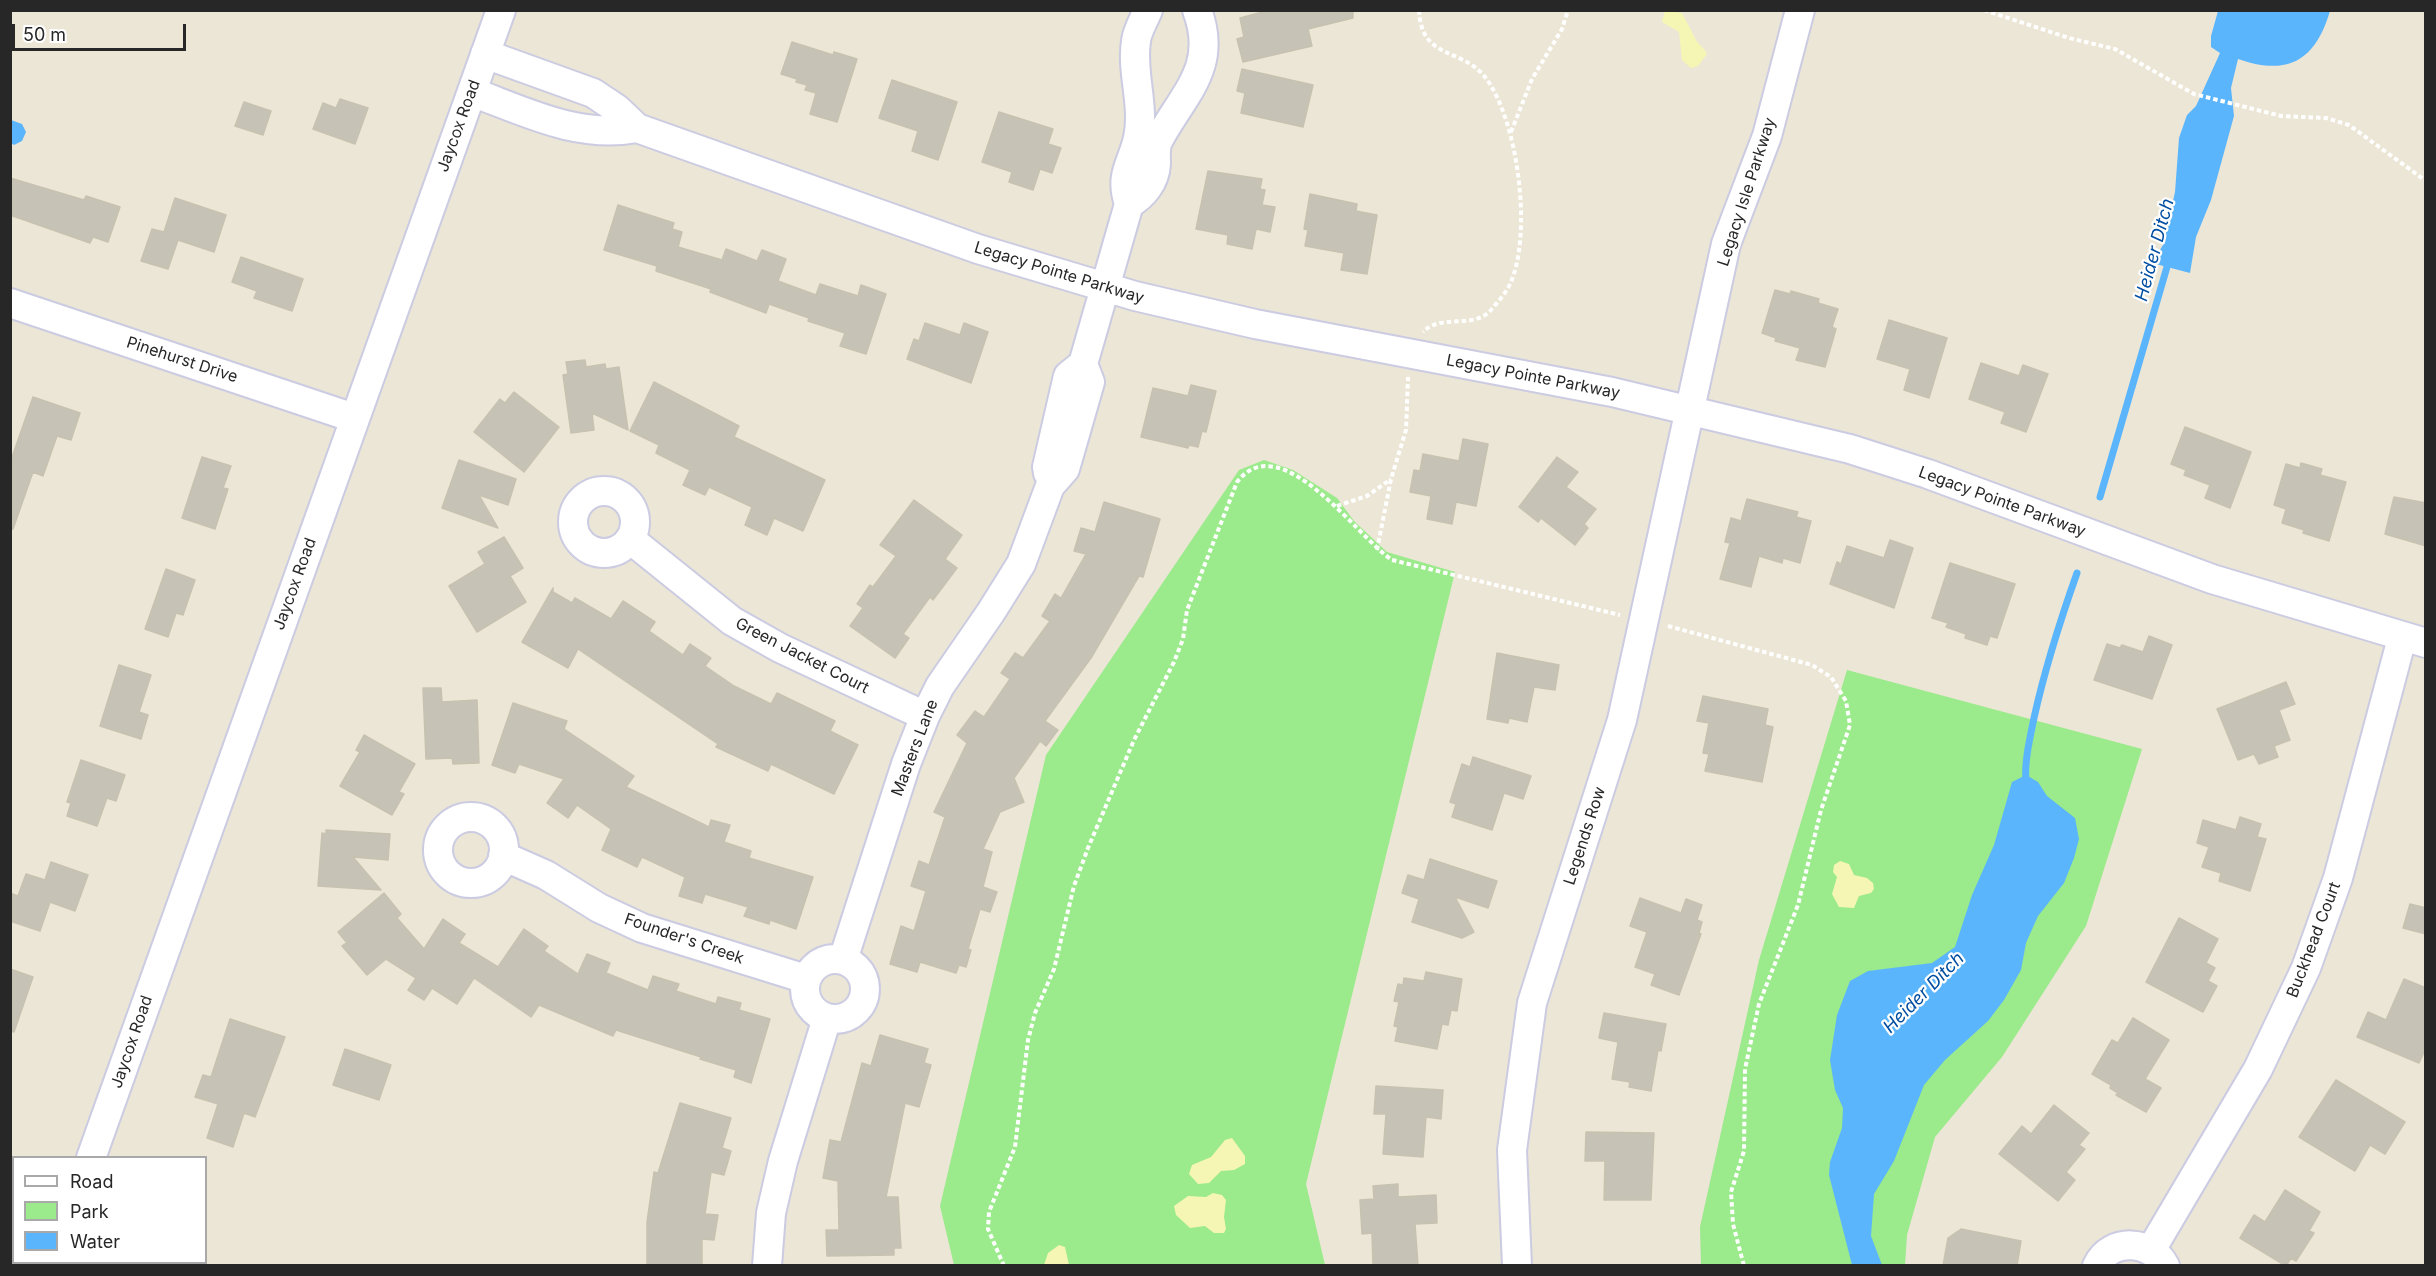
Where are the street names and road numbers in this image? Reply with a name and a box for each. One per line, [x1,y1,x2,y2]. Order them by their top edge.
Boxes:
street label: Jaycox Road [433,77,485,175]
street label: Legacy Isle Parkway [1714,115,1780,269]
street label: Legacy Pointe Parkway [972,238,1146,308]
street label: Pinehurst Drive [124,333,240,387]
street label: Legacy Pointe Parkway [1445,351,1621,403]
street label: Legacy Pointe Parkway [1916,463,2088,541]
street label: Jaycox Road [269,535,321,633]
street label: Green Jacket Court [732,614,872,698]
street label: Masters Lane [888,697,942,799]
street label: Legends Row [1560,784,1610,888]
street label: Buckhead Court [2283,879,2345,1001]
street label: Founder's Creek [622,910,746,968]
street label: Jaycox Road [107,993,157,1091]

